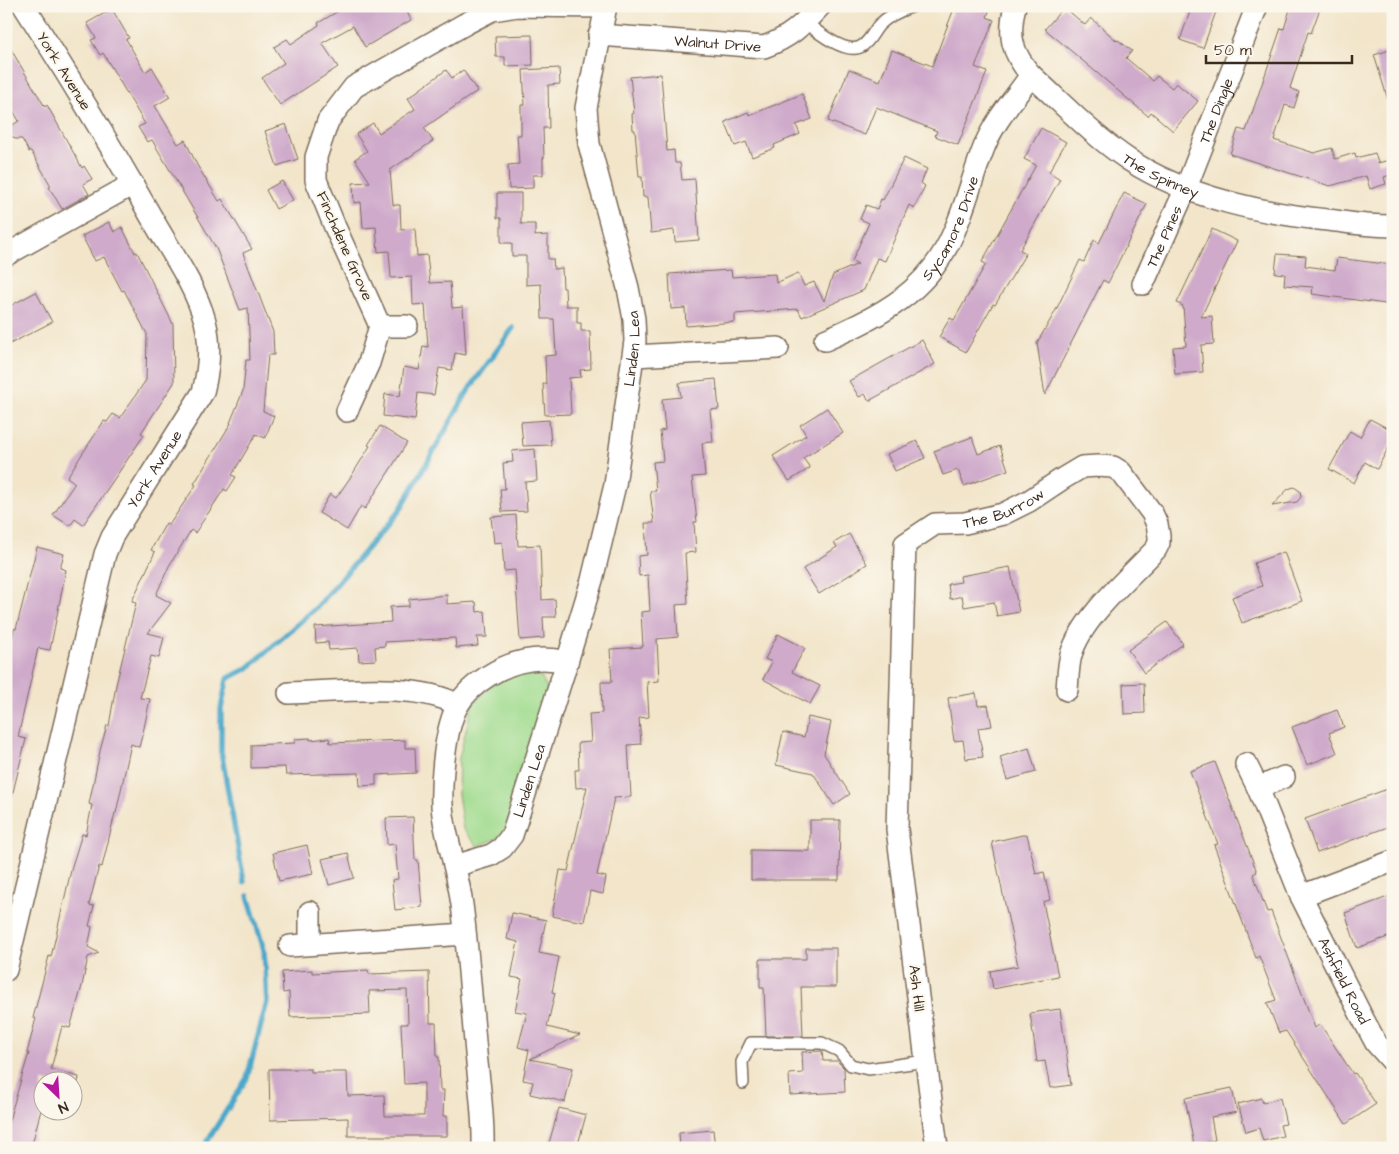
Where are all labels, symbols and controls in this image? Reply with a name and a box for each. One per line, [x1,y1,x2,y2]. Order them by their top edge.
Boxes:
street label: York Avenue [31,28,96,114]
street label: Walnut Drive [673,30,762,58]
scale bar [1206,32,1353,64]
text: 50 m [1214,40,1252,61]
street label: The Dingle [1194,75,1239,147]
street label: The Spinney [1118,149,1202,204]
street label: Sycamore Drive [917,173,984,285]
street label: Finchdene Grove [311,188,378,304]
street label: The Pines [1142,202,1188,271]
street label: Linden Lea [619,309,646,388]
street label: York Avenue [122,426,187,513]
street label: The Burrow [961,484,1049,534]
street label: Linden Lea [508,741,551,820]
street label: Ashfield Road [1313,934,1374,1028]
street label: Ash Hill [903,964,930,1012]
north arrow [32,1072,82,1122]
text: N [55,1096,71,1118]

